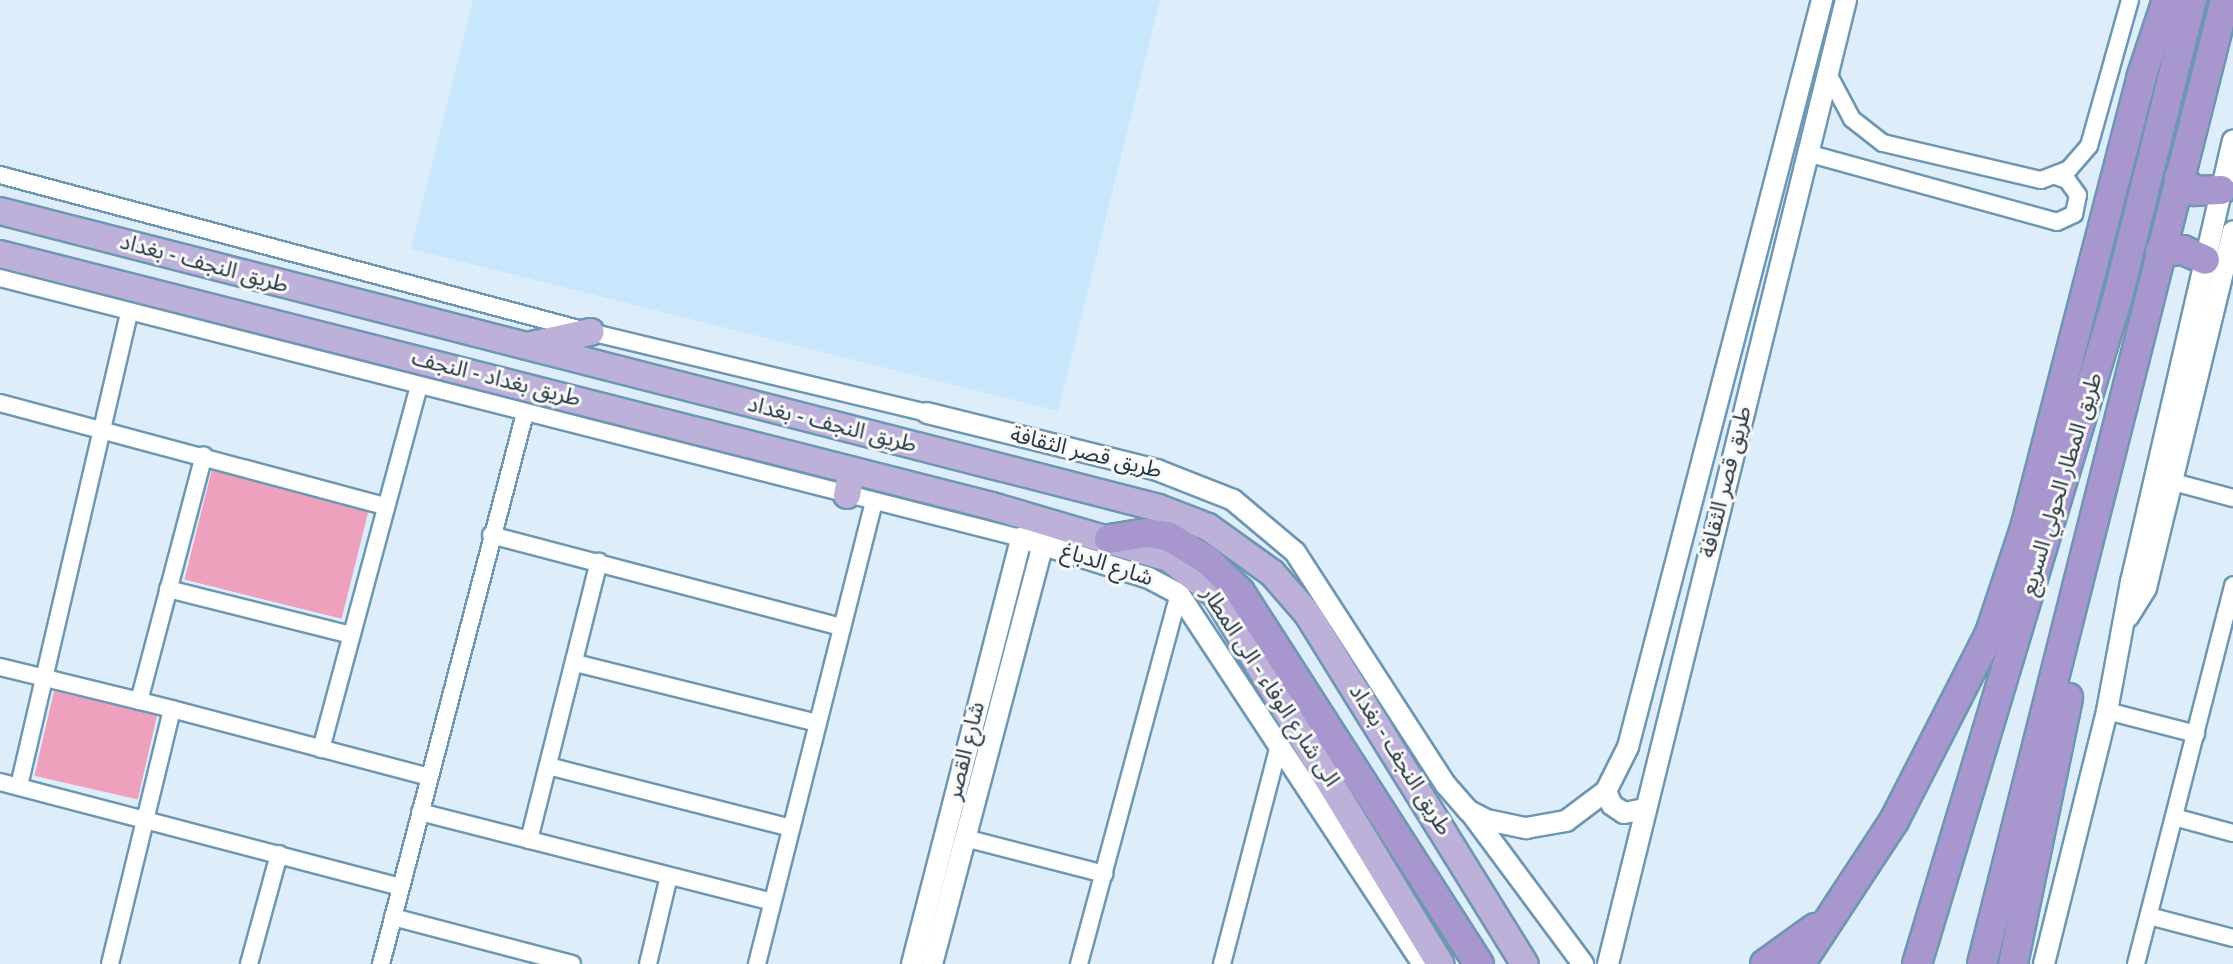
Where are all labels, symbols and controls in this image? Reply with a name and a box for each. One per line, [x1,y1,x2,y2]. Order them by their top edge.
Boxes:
street label: طريق النجف - بغداد [117,229,291,299]
street label: طريق بغداد - النجف [409,345,583,413]
street label: طريق المطار الحولي السريع [2016,369,2108,599]
street label: طريق النجف - بغداد [745,391,919,459]
street label: طريق قصر الثقافة [1694,404,1758,560]
street label: طريق قصر الثقافة [1008,421,1164,485]
street label: شارع الدباغ [1058,538,1156,592]
street label: الى شارع الوفاء - الى المطار [1195,582,1345,792]
street label: طريق النجف - بغداد [1343,680,1457,840]
street label: شارع القصر [941,699,991,803]

